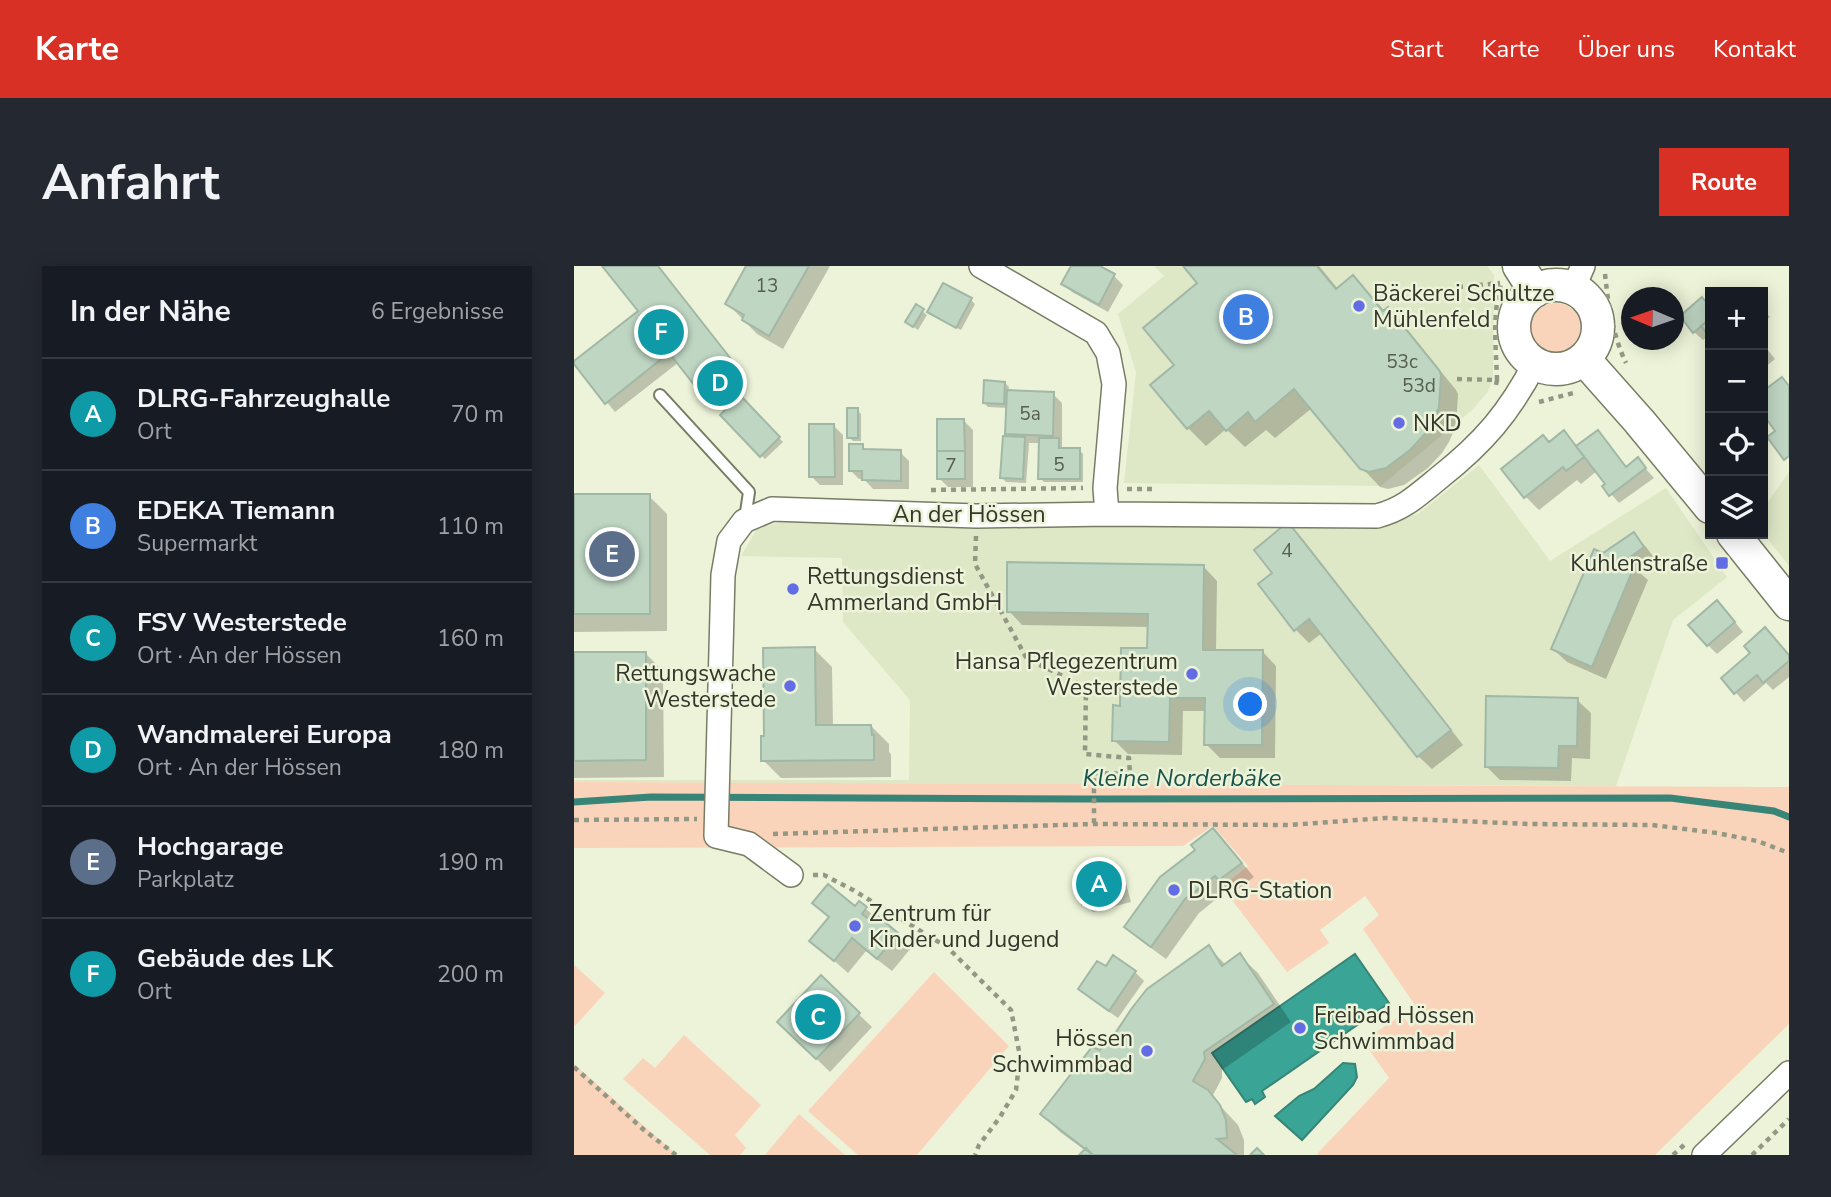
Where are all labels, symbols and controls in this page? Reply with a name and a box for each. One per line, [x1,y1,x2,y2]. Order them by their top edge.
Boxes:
text: Karte [35,27,119,72]
text: Start [1390,33,1443,65]
text: Karte [1481,33,1539,65]
text: Über uns [1577,33,1675,65]
text: Kontakt [1713,33,1796,65]
button: Route [1659,148,1789,216]
text: Anfahrt [42,149,220,216]
house number: 13 [756,273,778,299]
place label: Bäckerei Schultze Mühlenfeld [1373,278,1554,335]
north arrow [1621,287,1684,350]
map controls [1705,287,1768,539]
button: + [1705,287,1768,350]
text: In der Nähe [70,291,231,332]
pin: B [1223,291,1269,343]
text: 6 Ergebnisse [371,296,504,327]
marker: Bäckerei Schultze Mühlenfeld [1351,298,1367,314]
pin: F [638,306,684,358]
house number: 53c [1386,349,1418,375]
button: − [1705,350,1768,413]
pin: D [697,357,743,409]
house number: 53d [1402,373,1436,399]
text: DLRG-Fahrzeughalle [137,381,390,416]
text: A [84,399,102,430]
text: 70 m [451,399,504,430]
house number: 5a [1019,401,1041,427]
place label: NKD [1413,408,1461,439]
button: locate [1705,413,1768,476]
marker: NKD [1391,415,1407,431]
text: Ort [137,416,172,447]
house number: 5 [1053,452,1065,478]
house number: 7 [945,453,957,479]
button: layers [1705,476,1768,539]
text: EDEKA Tiemann [137,493,335,528]
street label: An der Hössen [892,499,1046,530]
text: B [85,511,101,542]
text: 110 m [437,511,504,542]
text: Supermarkt [137,528,257,559]
pin: E [589,528,635,580]
house number: 4 [1281,538,1293,564]
place label: Kuhlenstraße [1570,548,1708,579]
marker: Kuhlenstraße [1714,555,1730,571]
place label: Rettungsdienst Ammerland GmbH [807,561,1002,618]
marker: Rettungsdienst Ammerland GmbH [785,581,801,597]
text: FSV Westerstede [137,605,347,640]
text: C [85,623,101,654]
text: 160 m [437,623,504,654]
text: Ort · An der Hössen [137,640,342,671]
place label: Hansa Pflegezentrum Westerstede [955,646,1178,703]
place label: Rettungswache Westerstede [615,658,776,715]
marker: Hansa Pflegezentrum Westerstede [1184,666,1200,682]
marker: Rettungswache Westerstede [782,678,798,694]
your location [1233,687,1267,721]
text: Wandmalerei Europa [137,717,392,752]
text: D [84,735,102,766]
text: 180 m [437,735,504,766]
text: Ort · An der Hössen [137,752,342,783]
water label: Kleine Norderbäke [1083,762,1282,794]
text: Hochgarage [137,829,284,864]
text: E [86,847,100,878]
text: 190 m [437,847,504,878]
pin: A [1076,858,1122,910]
text: Parkplatz [137,864,234,895]
place label: DLRG-Station [1188,875,1332,906]
marker: DLRG-Station [1166,882,1182,898]
place label: Zentrum für Kinder und Jugend [869,898,1059,955]
marker: Zentrum für Kinder und Jugend [847,918,863,934]
text: Gebäude des LK [137,941,333,976]
text: F [87,959,99,990]
text: 200 m [437,959,504,990]
text: Ort [137,976,172,1007]
pin: C [795,991,841,1043]
place label: Freibad Hössen Schwimmbad [1314,1000,1475,1057]
marker: Freibad Hössen Schwimmbad [1292,1020,1308,1036]
place label: Hössen Schwimmbad [992,1023,1133,1080]
marker: Hössen Schwimmbad [1139,1043,1155,1059]

